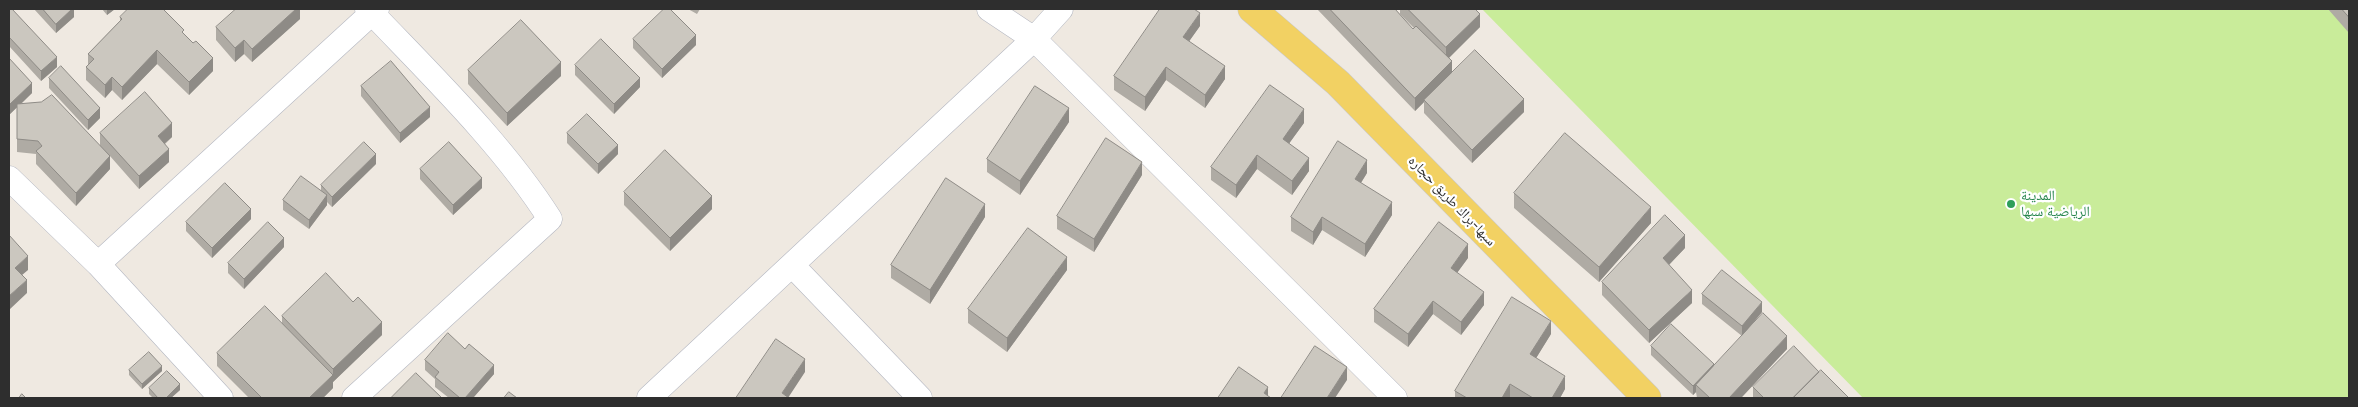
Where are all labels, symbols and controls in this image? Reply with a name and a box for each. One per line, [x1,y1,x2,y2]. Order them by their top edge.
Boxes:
street label: سبها-براك طريق حجاره [1405,152,1499,250]
place label: المدينة الرياضية سبها [2021,188,2090,220]
marker: المدينة الرياضية سبها [2005,198,2017,210]

